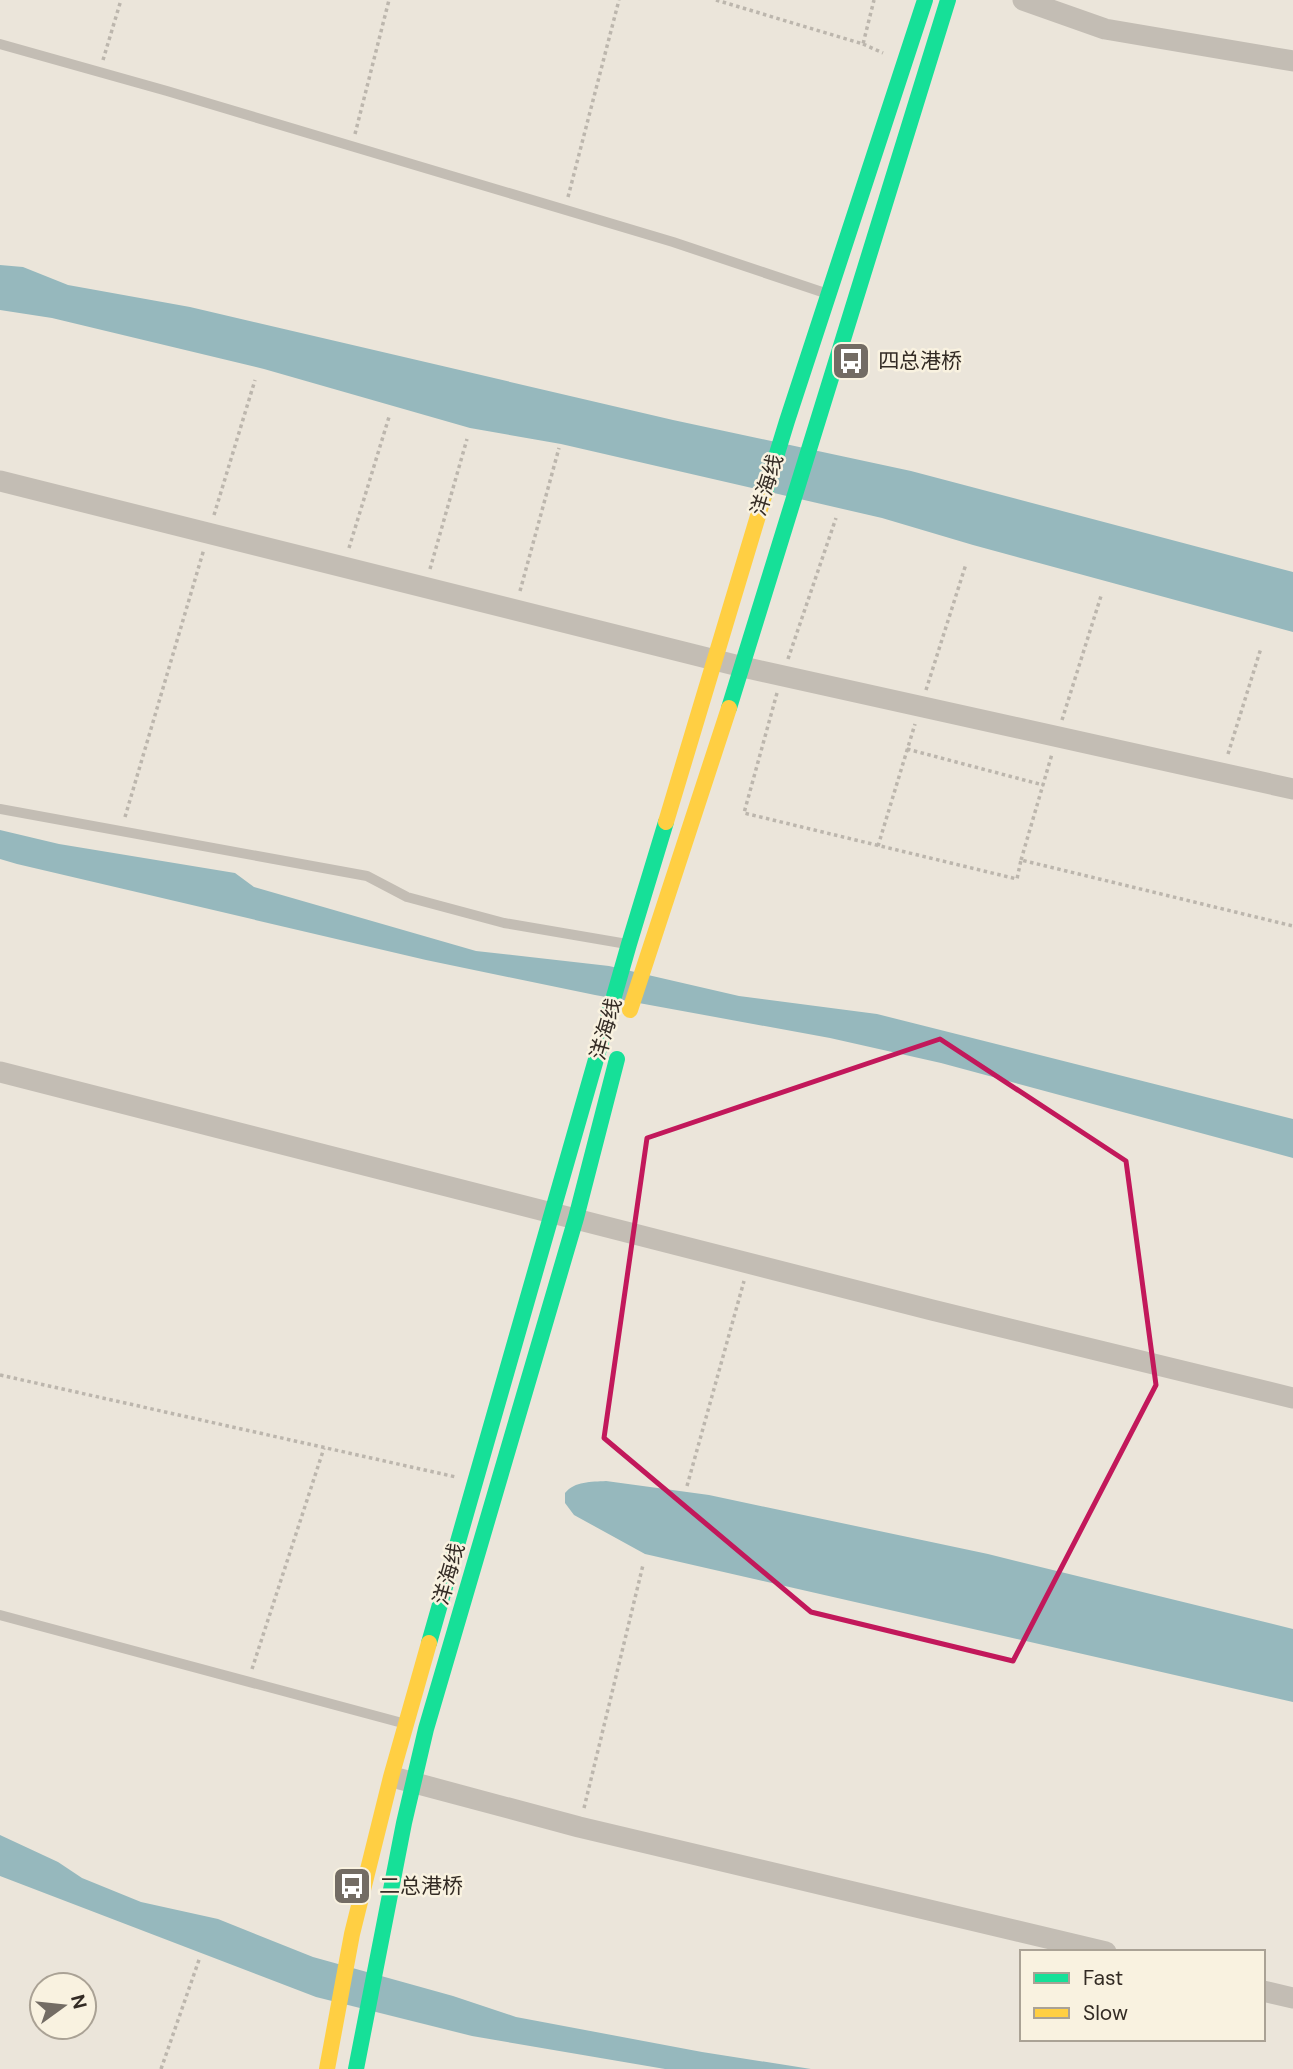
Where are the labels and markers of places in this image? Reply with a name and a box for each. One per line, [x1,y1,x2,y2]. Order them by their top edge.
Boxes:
bus stop icon: 四总港桥 [830,340,872,382]
place label: 四总港桥 [878,347,962,375]
bus stop icon: 二总港桥 [331,1865,373,1907]
place label: 二总港桥 [379,1872,463,1900]

